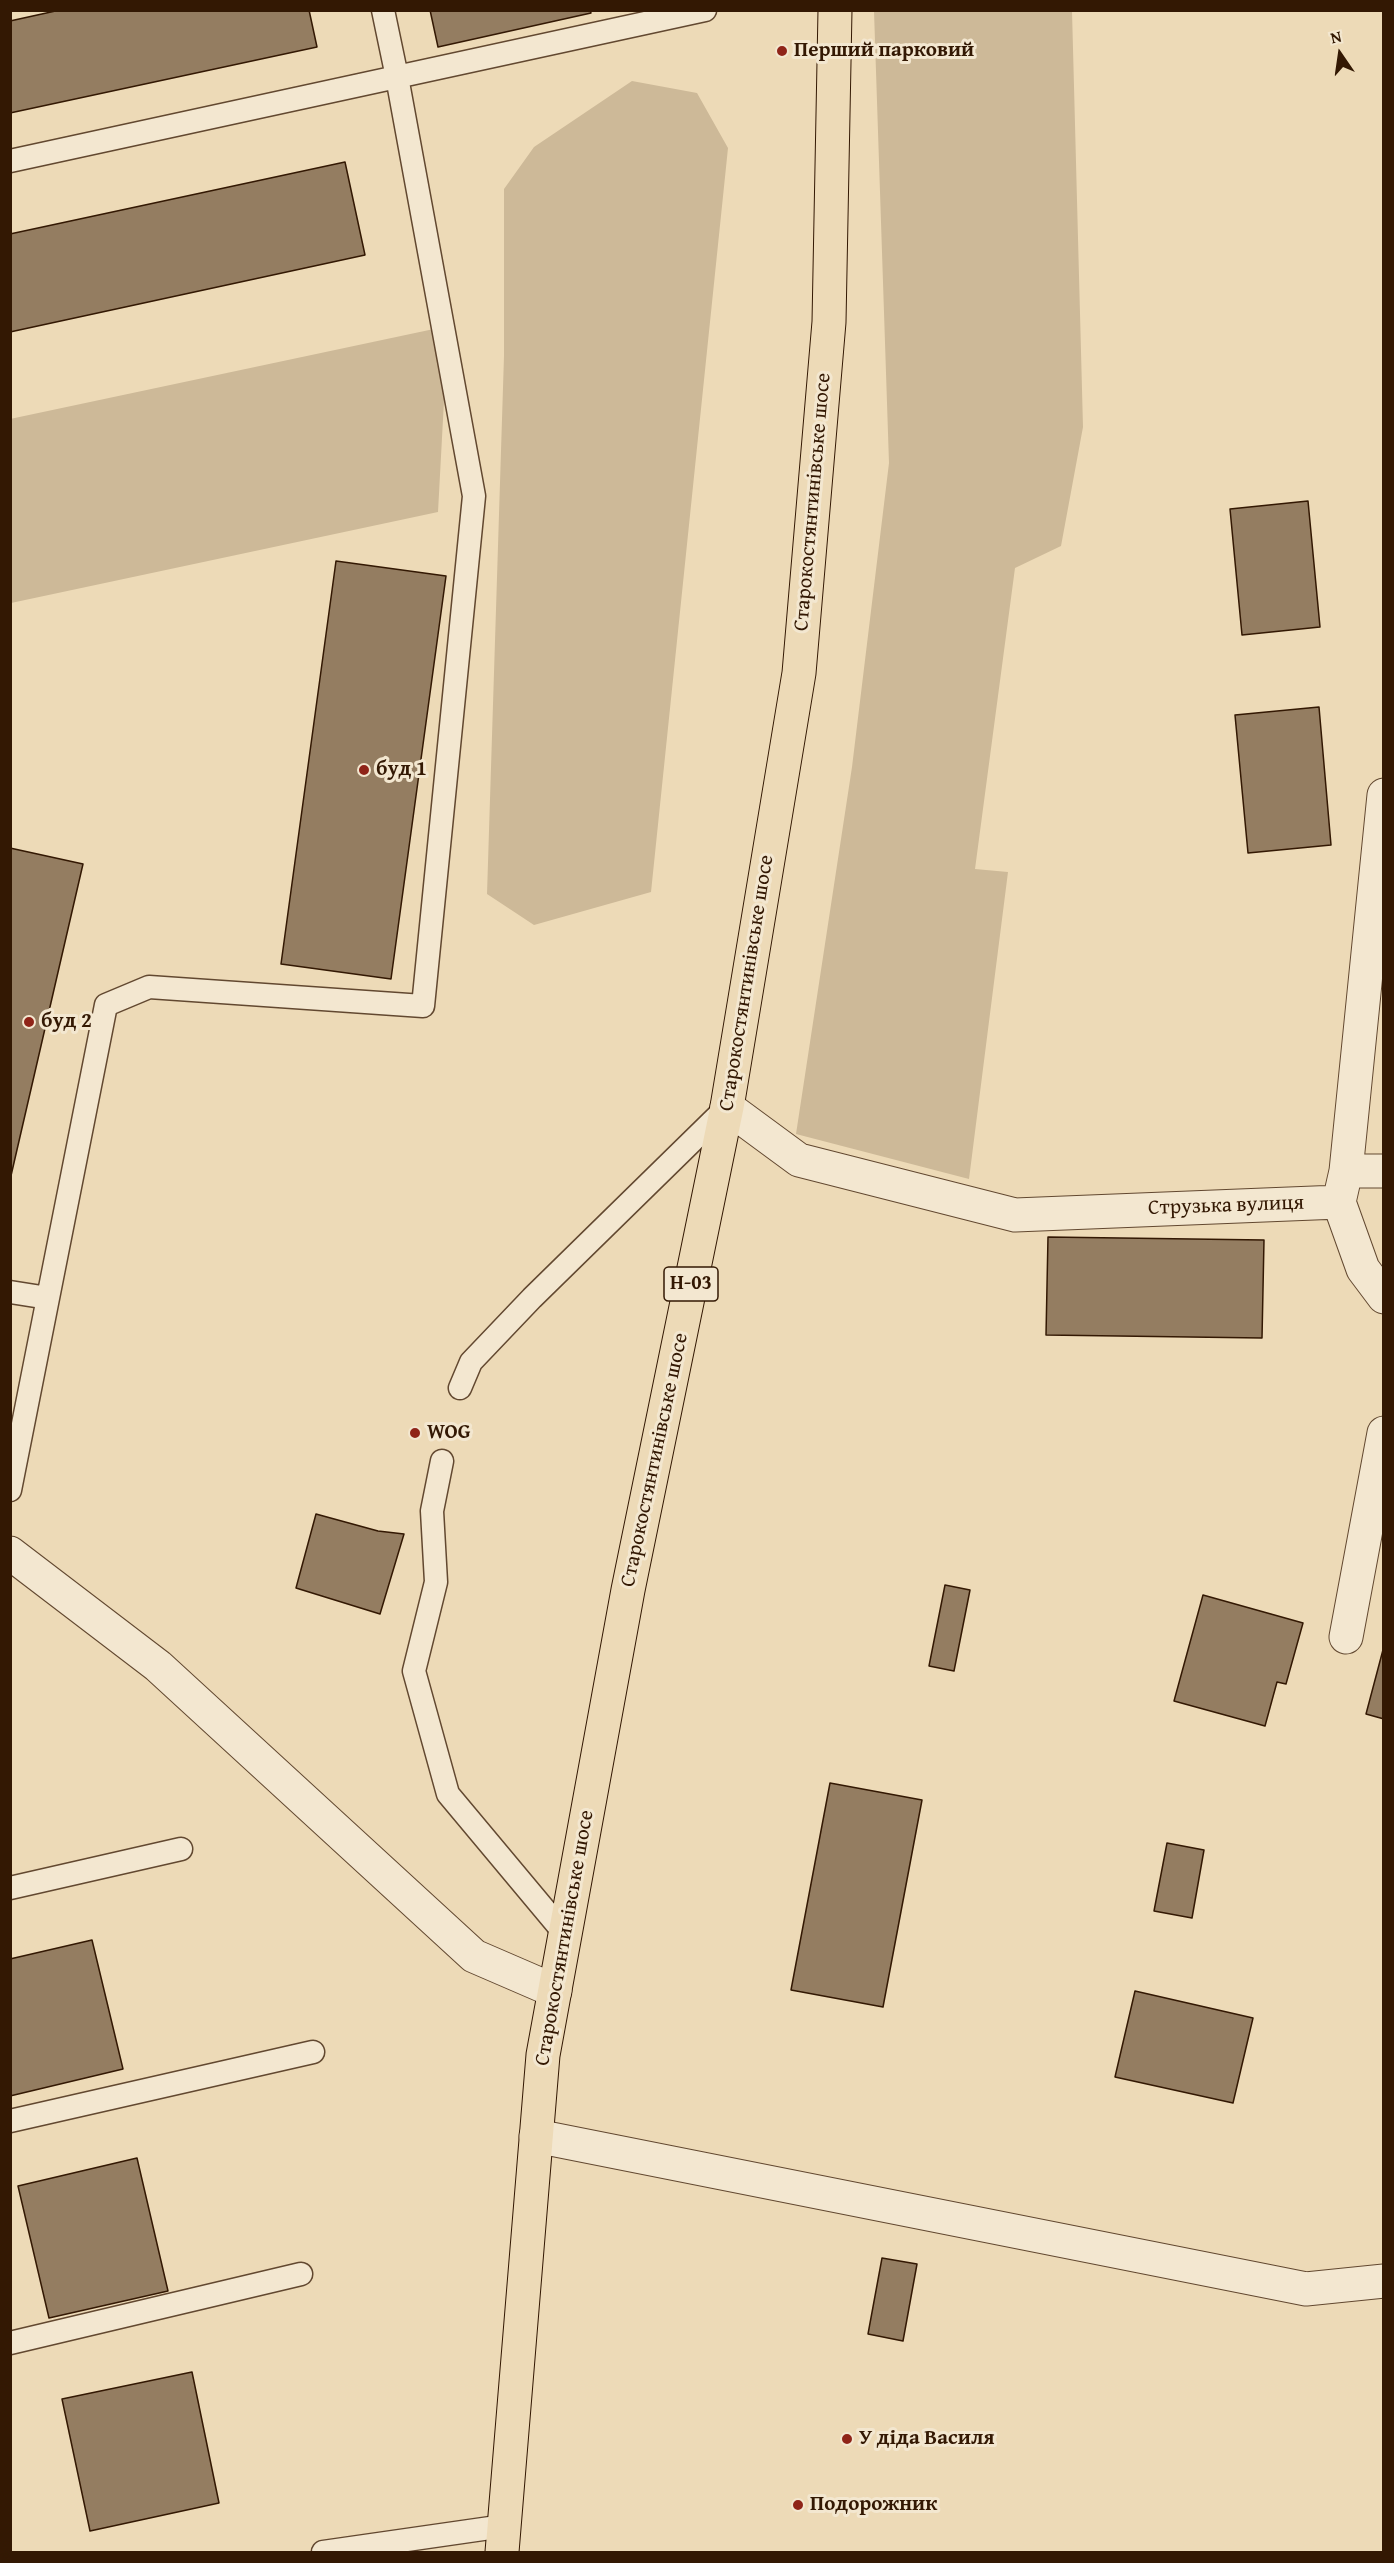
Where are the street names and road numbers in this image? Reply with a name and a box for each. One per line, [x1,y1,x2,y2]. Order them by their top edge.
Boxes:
street label: Старокостянтинівське шосе [789,372,837,632]
street label: Старокостянтинівське шосе [714,853,780,1113]
street label: Струзька вулиця [1148,1191,1304,1221]
road number: Н-03 [664,1267,718,1301]
street label: Старокостянтинівське шосе [616,1331,694,1589]
street label: Старокостянтинівське шосе [530,1808,600,2068]

